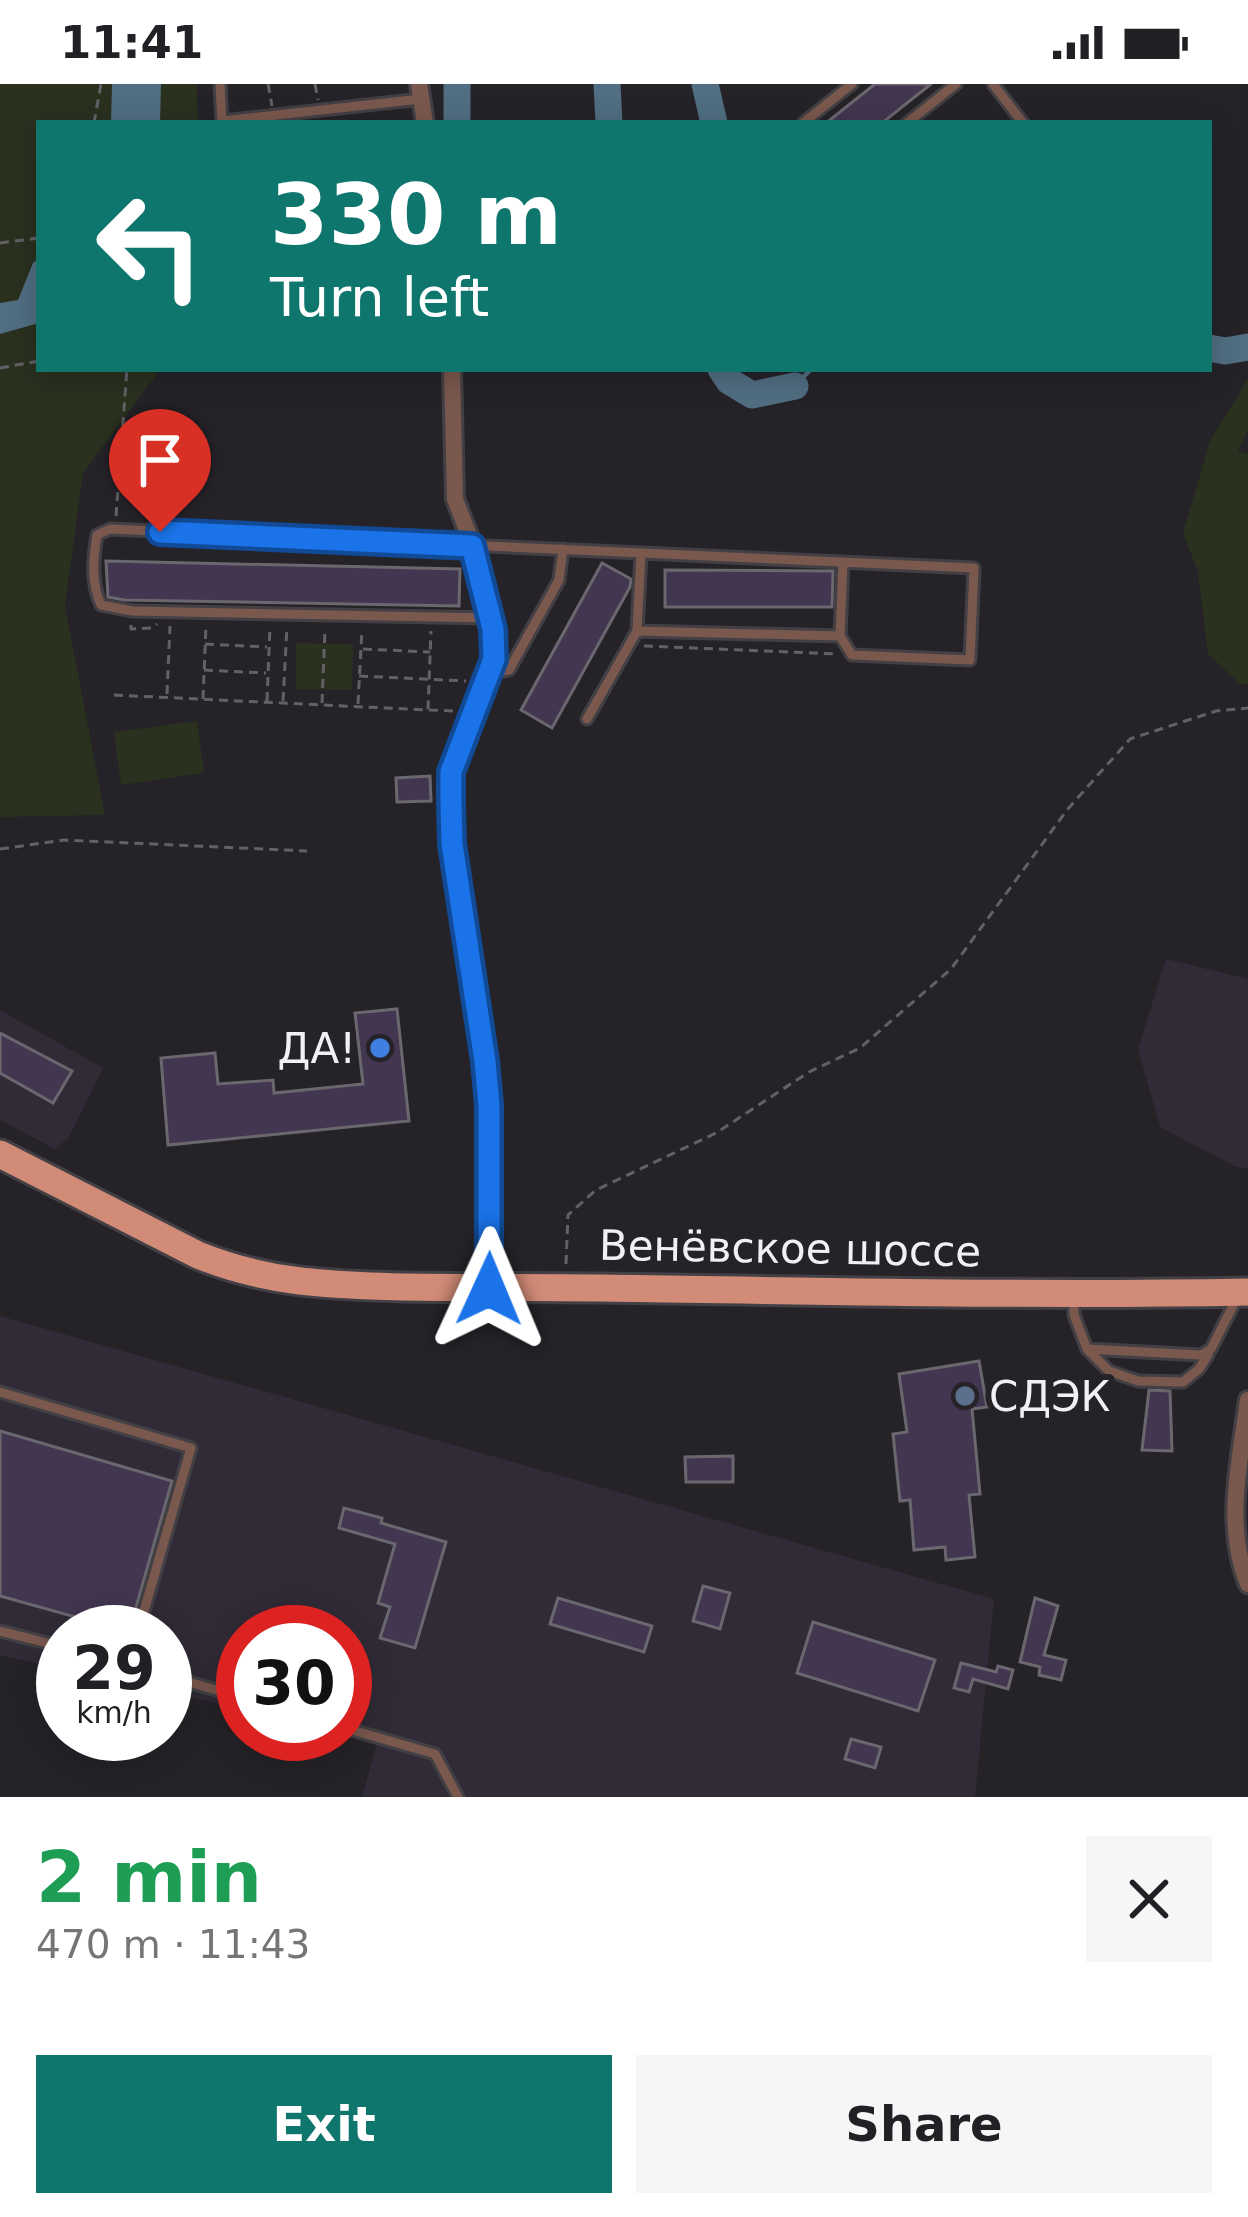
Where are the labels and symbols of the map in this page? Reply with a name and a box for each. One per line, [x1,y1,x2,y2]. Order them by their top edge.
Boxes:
pin [109,409,211,532]
place label: ДА! [278,1024,356,1073]
marker: ДА! [367,1035,393,1061]
street label: Венёвское шоссе [598,1221,981,1276]
position arrow [426,1226,552,1352]
place label: СДЭК [989,1372,1110,1421]
marker: СДЭК [952,1383,978,1409]
speed limit sign: 30 [216,1605,372,1761]

